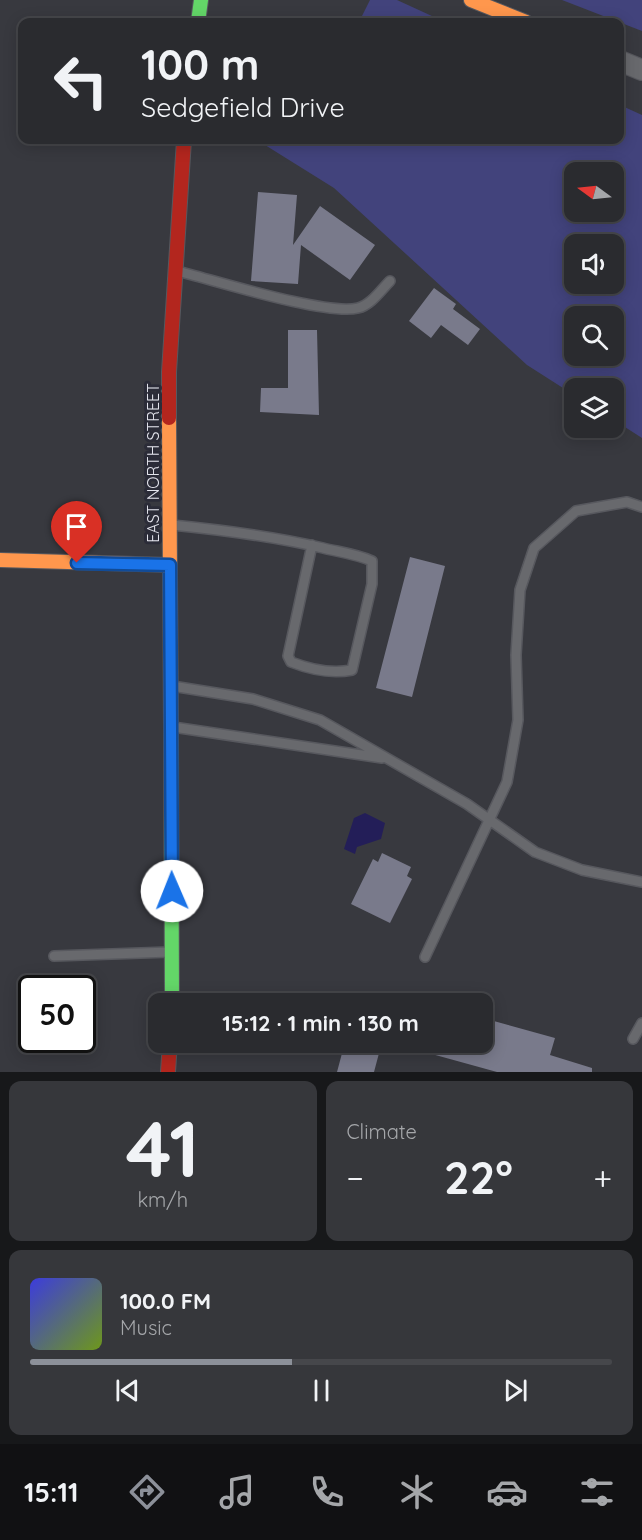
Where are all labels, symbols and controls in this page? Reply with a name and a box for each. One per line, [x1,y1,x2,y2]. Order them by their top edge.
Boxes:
text: 100 m [141,38,259,91]
icon: left [42,42,120,120]
text: Sedgefield Drive [141,90,345,124]
north arrow [564,162,624,222]
map controls [564,162,624,438]
button: sound [564,234,624,294]
button: search [564,306,624,366]
button: layers [564,378,624,438]
street label: EAST NORTH STREET [143,383,163,543]
pin [51,501,102,563]
icon: arrive [60,510,93,543]
position arrow [140,859,204,923]
speed limit sign: 50 [18,975,96,1053]
text: 15:12 · 1 min · 130 m [222,1009,419,1037]
text: 41 [126,1099,200,1197]
text: Climate [347,1119,417,1144]
text: 22° [444,1149,513,1205]
text: − [347,1157,364,1198]
text: + [593,1157,612,1198]
text: km/h [137,1187,188,1212]
text: 100.0 FM [120,1287,211,1315]
text: Music [120,1315,172,1340]
icon: previous [111,1374,144,1407]
icon: pause [305,1374,338,1407]
icon: next [499,1374,532,1407]
icon: directions [126,1471,168,1513]
icon: music [216,1471,258,1513]
icon: phone [306,1471,348,1513]
icon: climate [396,1471,438,1513]
icon: car [486,1471,528,1513]
icon: filters [576,1471,618,1513]
text: 15:11 [24,1475,78,1509]

